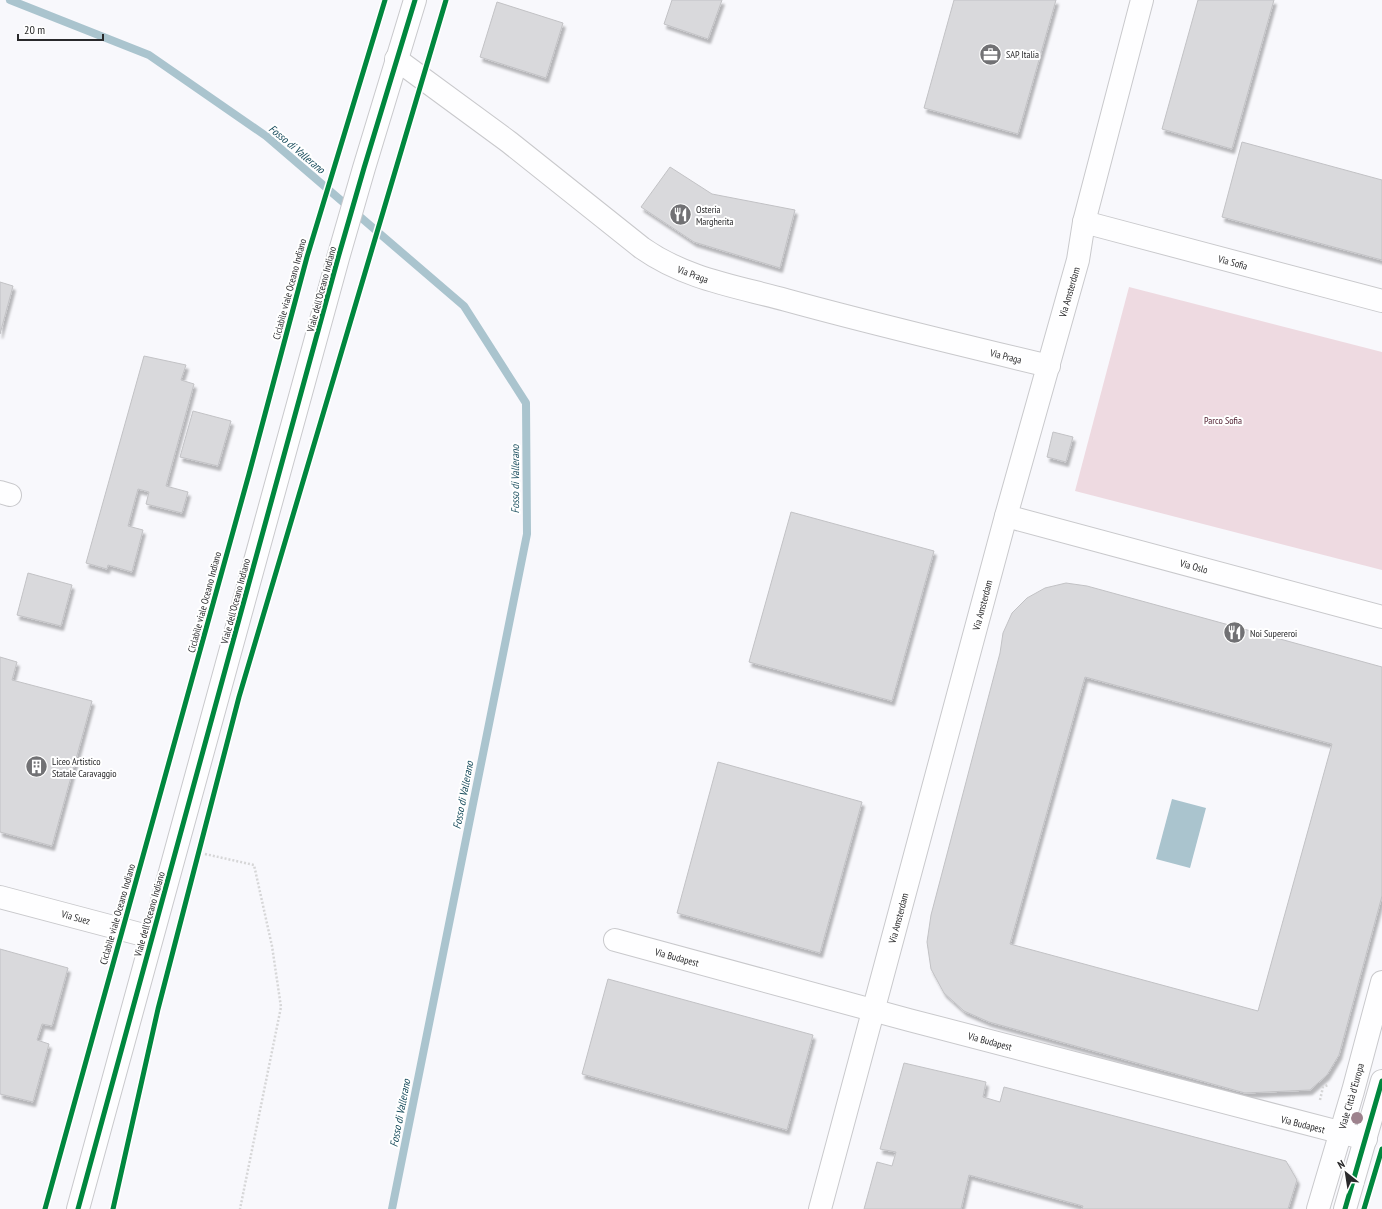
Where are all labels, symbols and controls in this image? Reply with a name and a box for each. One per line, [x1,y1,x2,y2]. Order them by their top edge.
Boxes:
scale bar [18,16,103,42]
text: 20 m [24,22,45,37]
office icon: SAP Italia [977,41,1003,67]
place label: SAP Italia [1006,48,1039,61]
water label: Fosso di Vallerano [266,122,329,177]
restaurant icon: Osteria Margherita [667,202,693,228]
place label: Osteria Margherita [696,203,734,228]
street label: Ciclabile viale Oceano Indiano [270,237,309,341]
street label: Viale dell'Oceano Indiano [304,245,339,334]
street label: Via Sofia [1216,252,1249,273]
street label: Via Praga [675,263,710,286]
street label: Via Amsterdam [1056,266,1083,320]
street label: Via Praga [988,346,1023,367]
park label: Parco Sofia [1204,414,1242,427]
water label: Fosso di Vallerano [508,443,522,513]
street label: Ciclabile viale Oceano Indiano [185,550,224,654]
street label: Via Oslo [1177,556,1209,576]
street label: Viale dell'Oceano Indiano [218,557,253,646]
street label: Via Amsterdam [969,578,995,633]
restaurant icon: Noi Supereroi [1221,620,1247,646]
place label: Noi Supereroi [1250,627,1297,640]
building icon: Liceo Artistico Statale Caravaggio [24,754,50,780]
place label: Liceo Artistico Statale Caravaggio [52,755,117,780]
water label: Fosso di Vallerano [450,759,477,830]
street label: Ciclabile viale Oceano Indiano [97,862,138,966]
street label: Viale dell'Oceano Indiano [131,870,168,959]
street label: Via Amsterdam [885,891,911,946]
street label: Via Suez [59,907,92,928]
street label: Via Budapest [653,945,700,970]
street label: Via Budapest [966,1029,1013,1054]
street label: Viale Città d'Europa [1336,1062,1367,1132]
water label: Fosso di Vallerano [387,1077,414,1148]
street label: Via Budapest [1279,1113,1326,1136]
north arrow [1326,1153,1366,1193]
text: N [1335,1157,1347,1172]

